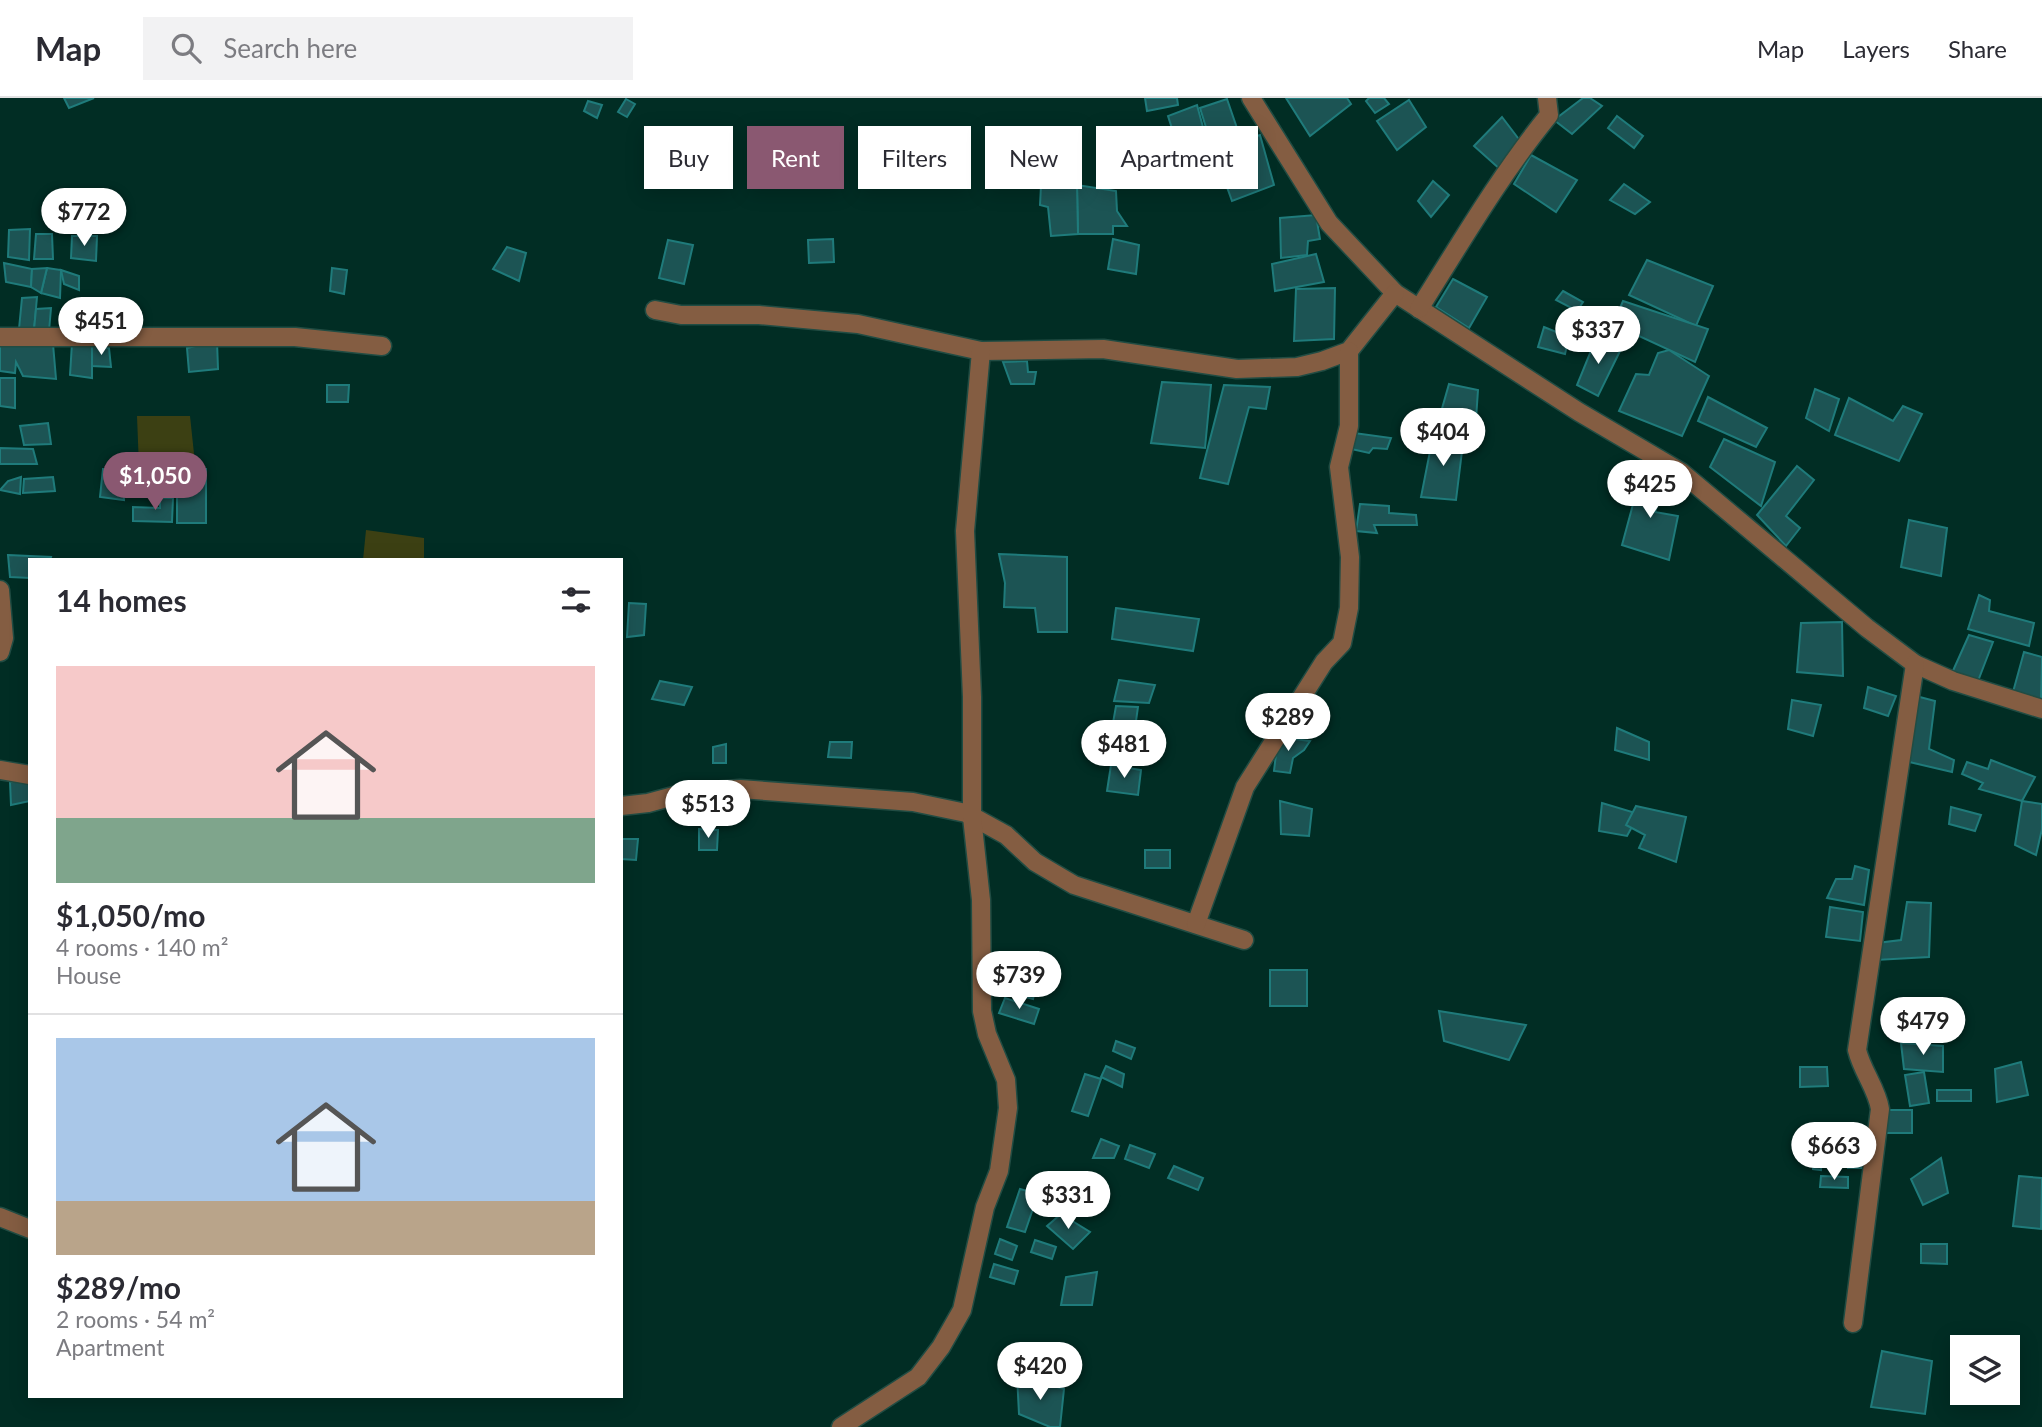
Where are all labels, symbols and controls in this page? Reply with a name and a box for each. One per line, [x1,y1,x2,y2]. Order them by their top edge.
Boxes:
search box [143,17,633,80]
text: Map [35,28,101,68]
icon: search [167,29,205,67]
text: Search here [223,32,357,64]
text: Map [1757,34,1804,63]
text: Layers [1842,34,1910,63]
text: Share [1948,34,2007,63]
chip: Buy [644,126,733,189]
chip: Rent [747,126,844,189]
chip: Filters [858,126,971,189]
chip: New [985,126,1082,189]
chip: Apartment [1096,126,1258,189]
pin: $772 [43,188,125,248]
text: $772 [57,197,111,225]
pin: $451 [60,298,142,357]
text: $451 [74,306,128,334]
pin: $337 [1557,306,1639,366]
text: $337 [1571,315,1625,343]
pin: $404 [1402,408,1484,468]
text: $404 [1416,417,1470,445]
pin: $1,050 [98,452,212,512]
pin: $425 [1609,460,1691,520]
text: $1,050 [119,461,191,489]
text: $425 [1623,469,1677,497]
icon: filters [557,581,595,619]
text: 14 homes [56,582,187,618]
pin: $289 [1247,694,1329,753]
text: $289 [1261,702,1315,730]
icon: home [263,712,389,838]
pin: $481 [1083,720,1165,780]
text: $481 [1097,729,1151,757]
pin: $513 [667,780,749,840]
text: $513 [681,789,735,817]
text: $1,050/mo [56,897,205,933]
text: 4 rooms · 140 m² [56,933,228,961]
pin: $739 [978,951,1060,1011]
text: $739 [992,960,1046,988]
text: House [56,961,121,989]
pin: $479 [1882,998,1964,1057]
text: $479 [1896,1006,1950,1034]
icon: home [263,1084,389,1210]
pin: $663 [1793,1122,1875,1182]
text: $663 [1807,1131,1861,1159]
pin: $331 [1027,1172,1109,1231]
text: $331 [1041,1180,1095,1208]
text: $289/mo [56,1269,181,1305]
text: 2 rooms · 54 m² [56,1305,215,1333]
text: Apartment [56,1333,164,1361]
map controls [1950,1335,2020,1405]
button: layers [1950,1335,2020,1405]
pin: $420 [999,1342,1081,1402]
text: $420 [1013,1351,1067,1379]

